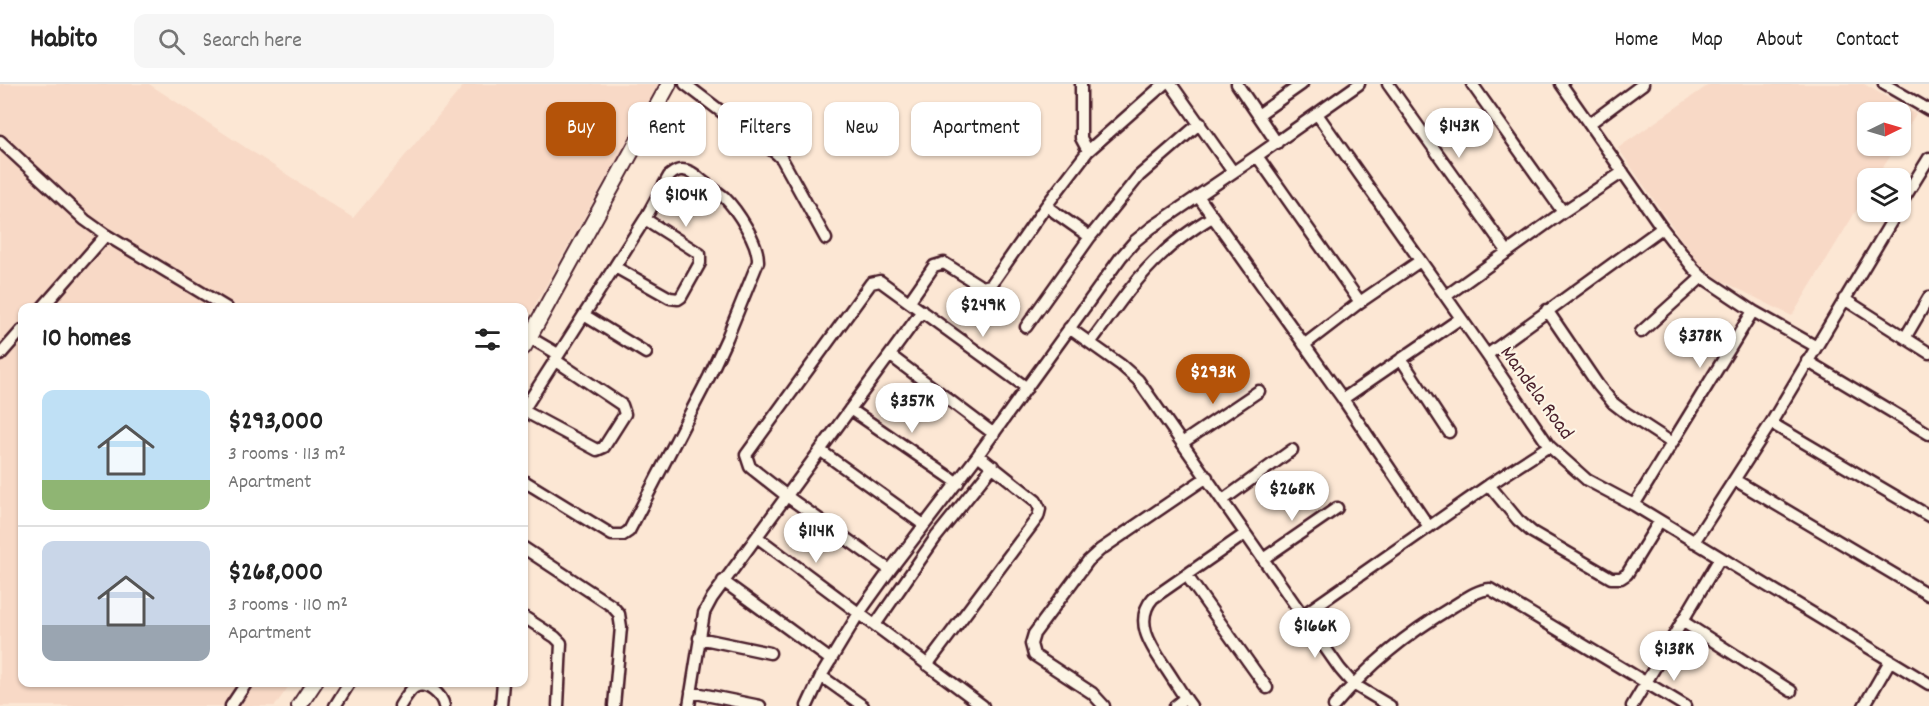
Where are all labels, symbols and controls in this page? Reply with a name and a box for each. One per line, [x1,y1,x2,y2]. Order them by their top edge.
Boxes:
search box [134,14,554,68]
text: Habito [30,21,98,61]
icon: search [155,25,188,58]
text: Search here [203,26,302,57]
text: Home [1614,26,1658,56]
text: Map [1691,26,1723,56]
text: About [1756,26,1803,56]
text: Contact [1836,26,1899,56]
chip: Buy [546,102,616,156]
chip: Rent [628,102,706,156]
chip: Filters [718,102,812,156]
chip: New [824,102,899,156]
chip: Apartment [911,102,1041,156]
north arrow [1857,102,1911,156]
map controls [1857,102,1911,222]
pin: $143K [1417,108,1501,159]
text: $143K [1439,113,1479,141]
button: layers [1857,168,1911,222]
pin: $104K [644,177,728,228]
text: $104K [665,182,707,210]
pin: $249K [941,287,1025,338]
text: $249K [960,292,1006,320]
pin: $378K [1658,318,1742,369]
text: 10 homes [42,321,132,358]
icon: filters [471,323,504,356]
text: $378K [1678,323,1722,351]
street label: Mandela Road [1491,341,1580,447]
pin: $293K [1171,354,1255,405]
text: $293K [1190,359,1236,387]
pin: $357K [870,383,954,434]
text: $357K [889,388,935,416]
text: $293,000 [228,404,323,441]
icon: home [90,414,162,486]
text: 3 rooms · 113 m² [228,441,346,469]
text: Apartment [228,469,311,497]
pin: $268K [1250,471,1334,522]
text: $268K [1269,476,1315,504]
pin: $114K [774,513,858,564]
text: $114K [798,518,834,546]
text: $268,000 [228,555,323,592]
icon: home [90,565,162,637]
text: 3 rooms · 110 m² [228,592,348,620]
pin: $166K [1273,608,1357,659]
text: $166K [1293,613,1337,641]
text: Apartment [228,620,311,648]
pin: $138K [1632,631,1716,682]
text: $138K [1654,636,1694,664]

